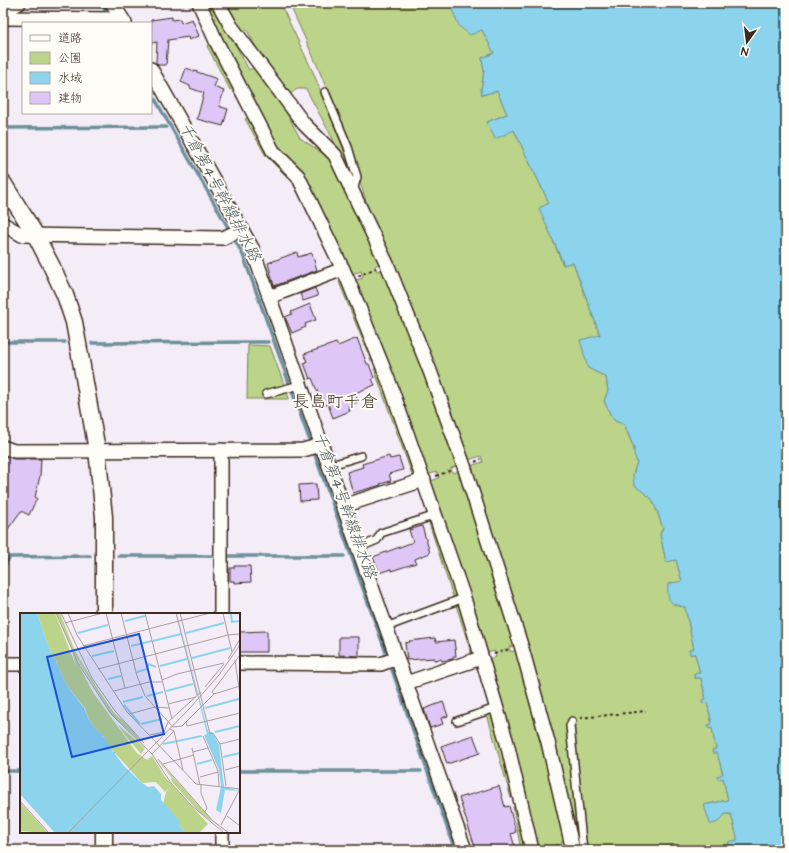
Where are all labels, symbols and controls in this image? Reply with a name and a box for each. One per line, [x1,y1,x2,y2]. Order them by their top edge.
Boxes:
legend [22,22,152,114]
north arrow [727,22,767,62]
text: 道路 [58,30,82,47]
text: N [739,43,750,59]
text: 公園 [58,50,82,67]
text: 水域 [58,70,82,87]
text: 建物 [58,90,82,107]
water label: 千倉第4号幹線排水路 [174,118,267,266]
district label: 長島町千倉 [293,390,378,414]
water label: 千倉第4号幹線排水路 [308,428,382,582]
inset map [20,613,240,833]

